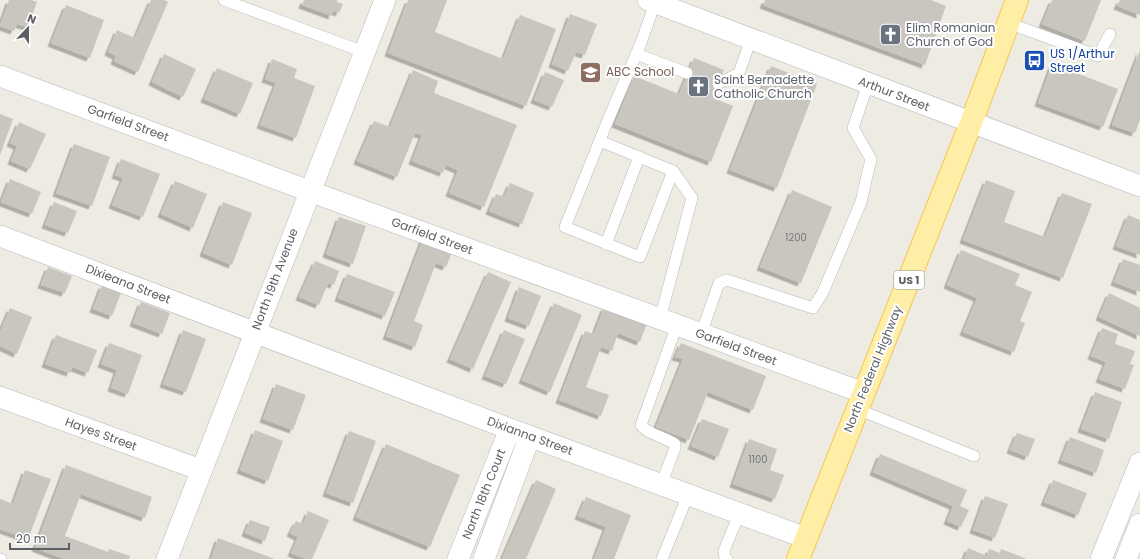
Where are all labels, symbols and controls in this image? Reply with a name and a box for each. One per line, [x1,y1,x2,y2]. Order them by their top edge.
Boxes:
north arrow [8,8,48,48]
text: N [25,10,39,28]
place label: Elim Romanian Church of God [906,19,996,50]
church icon: Elim Romanian Church of God [877,22,903,48]
place label: US 1/Arthur Street [1050,45,1115,76]
bus stop icon: US 1/Arthur Street [1021,48,1047,74]
school or university icon: ABC School [578,59,604,85]
place label: ABC School [606,63,674,80]
place label: Saint Bernadette Catholic Church [714,71,814,102]
street label: Arthur Street [856,72,932,115]
church icon: Saint Bernadette Catholic Church [685,74,711,100]
street label: Garfield Street [85,100,171,145]
street label: Garfield Street [389,213,475,258]
street label: North 19th Avenue [247,226,302,332]
house number: 1200 [785,230,807,245]
street label: Dixieana Street [83,260,173,308]
road number: US 1 [894,271,924,289]
street label: North Federal Highway [839,303,906,435]
street label: Garfield Street [693,324,779,369]
street label: Dixianna Street [485,412,575,459]
street label: Hayes Street [63,413,139,454]
street label: North 18th Court [458,446,509,541]
house number: 1100 [749,452,767,467]
scale bar [10,525,69,551]
text: 20 m [16,530,46,547]

